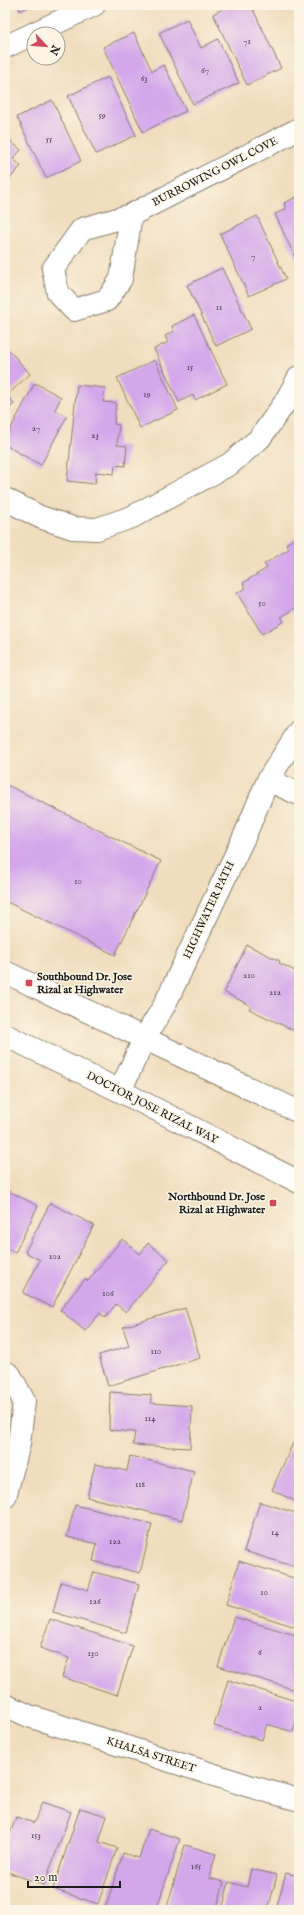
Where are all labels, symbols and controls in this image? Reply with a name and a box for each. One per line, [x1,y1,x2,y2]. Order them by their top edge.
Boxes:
north arrow [26,26,66,66]
house number: 71 [243,36,251,47]
text: N [46,42,63,58]
house number: 67 [201,65,209,76]
house number: 63 [140,73,148,84]
house number: 59 [98,110,106,121]
house number: 55 [46,134,53,145]
street label: BURROWING OWL COVE [150,134,280,210]
house number: 7 [251,251,255,262]
house number: 11 [216,302,222,313]
house number: 15 [187,362,194,373]
house number: 19 [143,389,151,400]
house number: 27 [32,423,40,434]
house number: 23 [91,430,99,441]
house number: 50 [258,598,266,609]
street label: HIGHWATER PATH [180,858,238,961]
house number: 10 [74,876,82,887]
place label: Southbound Dr. Jose Rizal at Highwater [37,970,132,997]
house number: 210 [243,970,255,981]
marker: Southbound Dr. Jose Rizal at Highwater [24,978,34,988]
house number: 212 [269,987,281,998]
street label: DOCTOR JOSE RIZAL WAY [84,1069,221,1148]
place label: Northbound Dr. Jose Rizal at Highwater [167,1190,266,1217]
marker: Northbound Dr. Jose Rizal at Highwater [268,1198,278,1208]
house number: 102 [49,1251,61,1262]
house number: 106 [102,1288,114,1299]
house number: 110 [150,1346,162,1357]
house number: 114 [144,1413,156,1424]
house number: 118 [135,1479,146,1490]
house number: 14 [271,1527,279,1538]
house number: 122 [109,1536,121,1547]
house number: 10 [260,1587,268,1598]
house number: 126 [89,1596,101,1607]
house number: 6 [258,1647,262,1658]
house number: 130 [87,1648,99,1659]
house number: 2 [258,1702,262,1713]
street label: KHALSA STREET [104,1734,198,1776]
house number: 153 [31,1830,41,1841]
house number: 165 [191,1861,202,1872]
scale bar [28,1863,120,1889]
text: 20 m [34,1870,57,1885]

